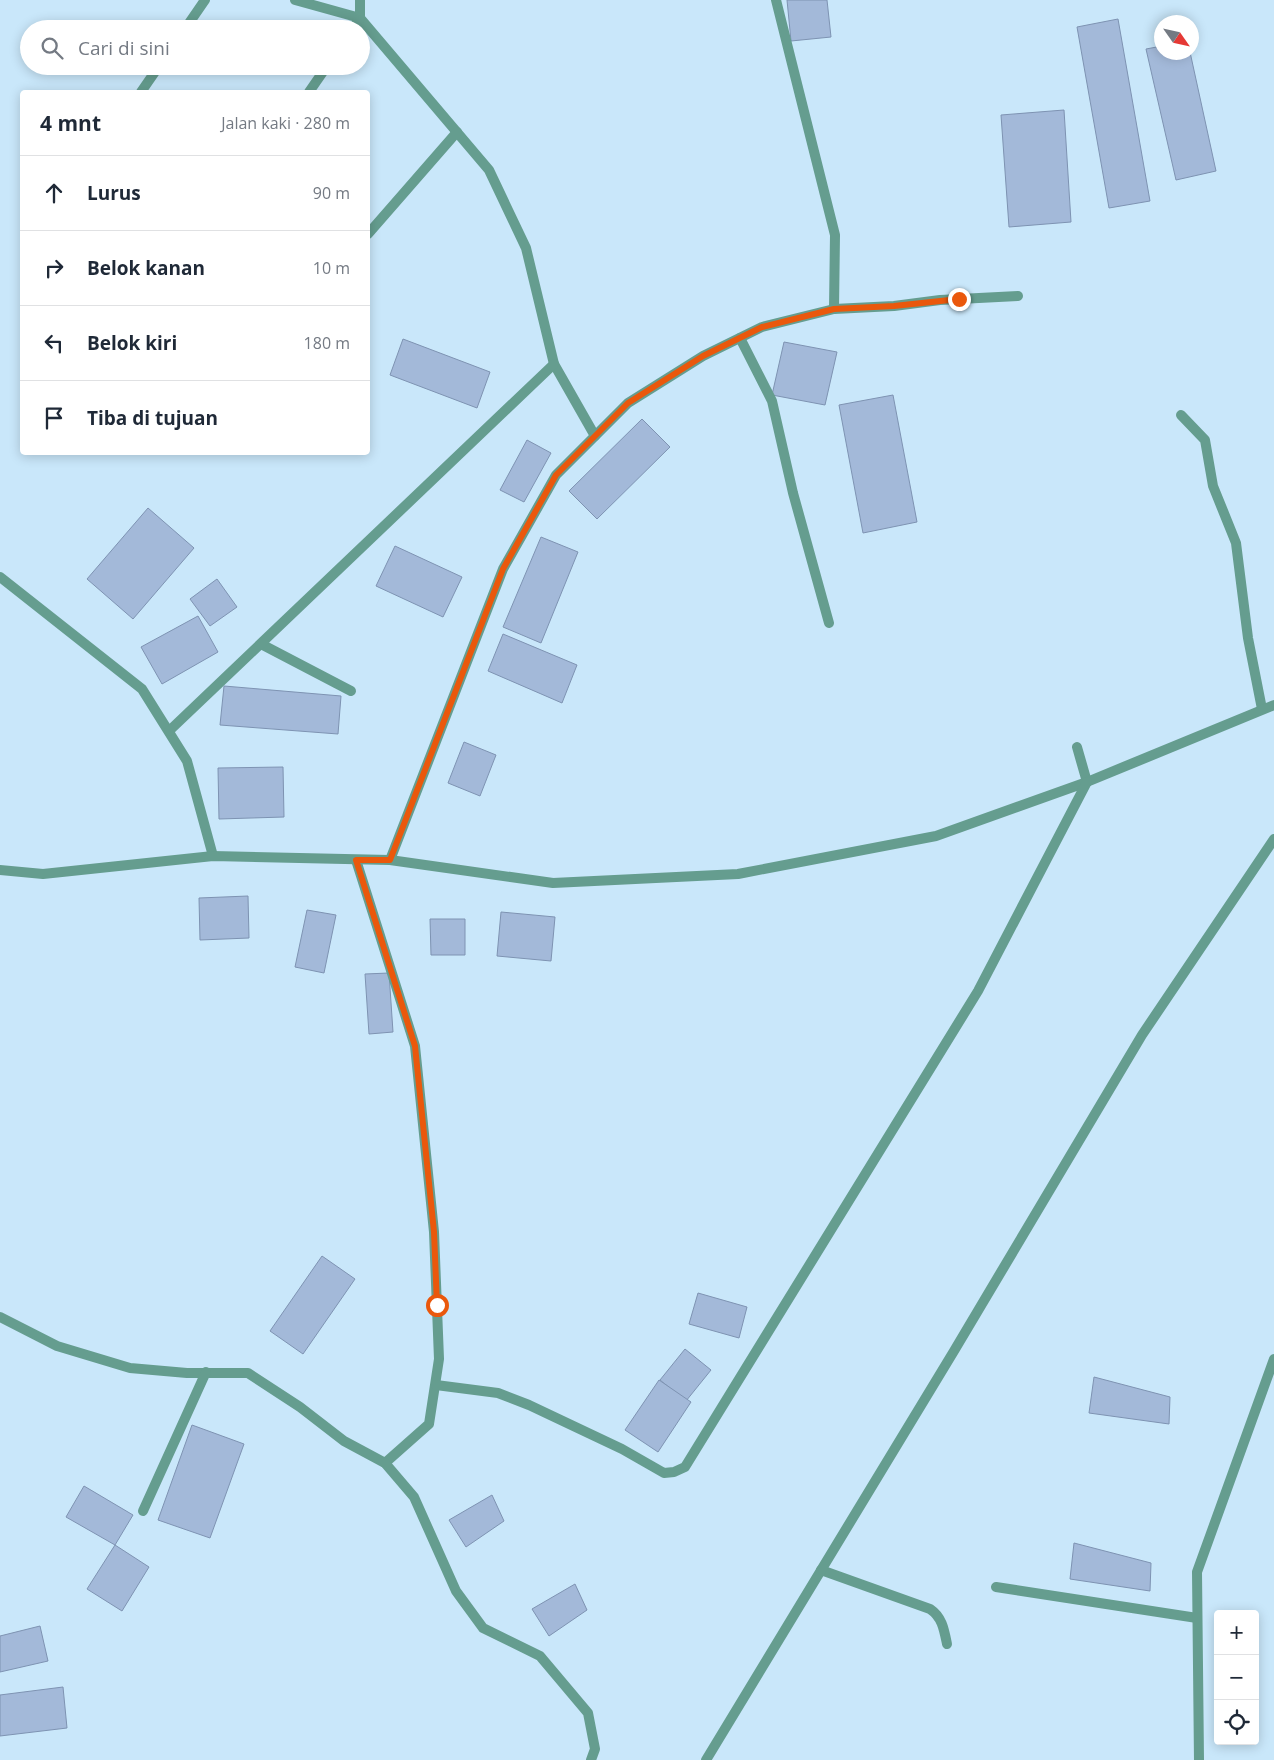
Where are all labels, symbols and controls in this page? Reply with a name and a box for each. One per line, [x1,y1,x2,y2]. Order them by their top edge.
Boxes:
north arrow [1154,15,1199,60]
search box [20,20,370,75]
icon: search [38,34,66,62]
text: Cari di sini [78,35,170,61]
text: 4 mnt [40,109,101,137]
text: Jalan kaki · 280 m [221,112,350,134]
icon: ahead [40,179,68,207]
text: Lurus [87,180,141,206]
text: 90 m [313,182,350,204]
icon: right [40,254,68,282]
text: Belok kanan [87,255,205,281]
text: 10 m [313,257,350,279]
route end [948,288,971,311]
icon: left [40,329,68,357]
text: Belok kiri [87,330,177,356]
text: 180 m [304,332,350,354]
icon: arrive [40,404,68,432]
text: Tiba di tujuan [87,405,218,431]
route start [426,1294,449,1317]
map controls [1214,1610,1259,1745]
button: + [1214,1610,1259,1655]
button: − [1214,1655,1259,1700]
button: locate [1214,1700,1259,1745]

